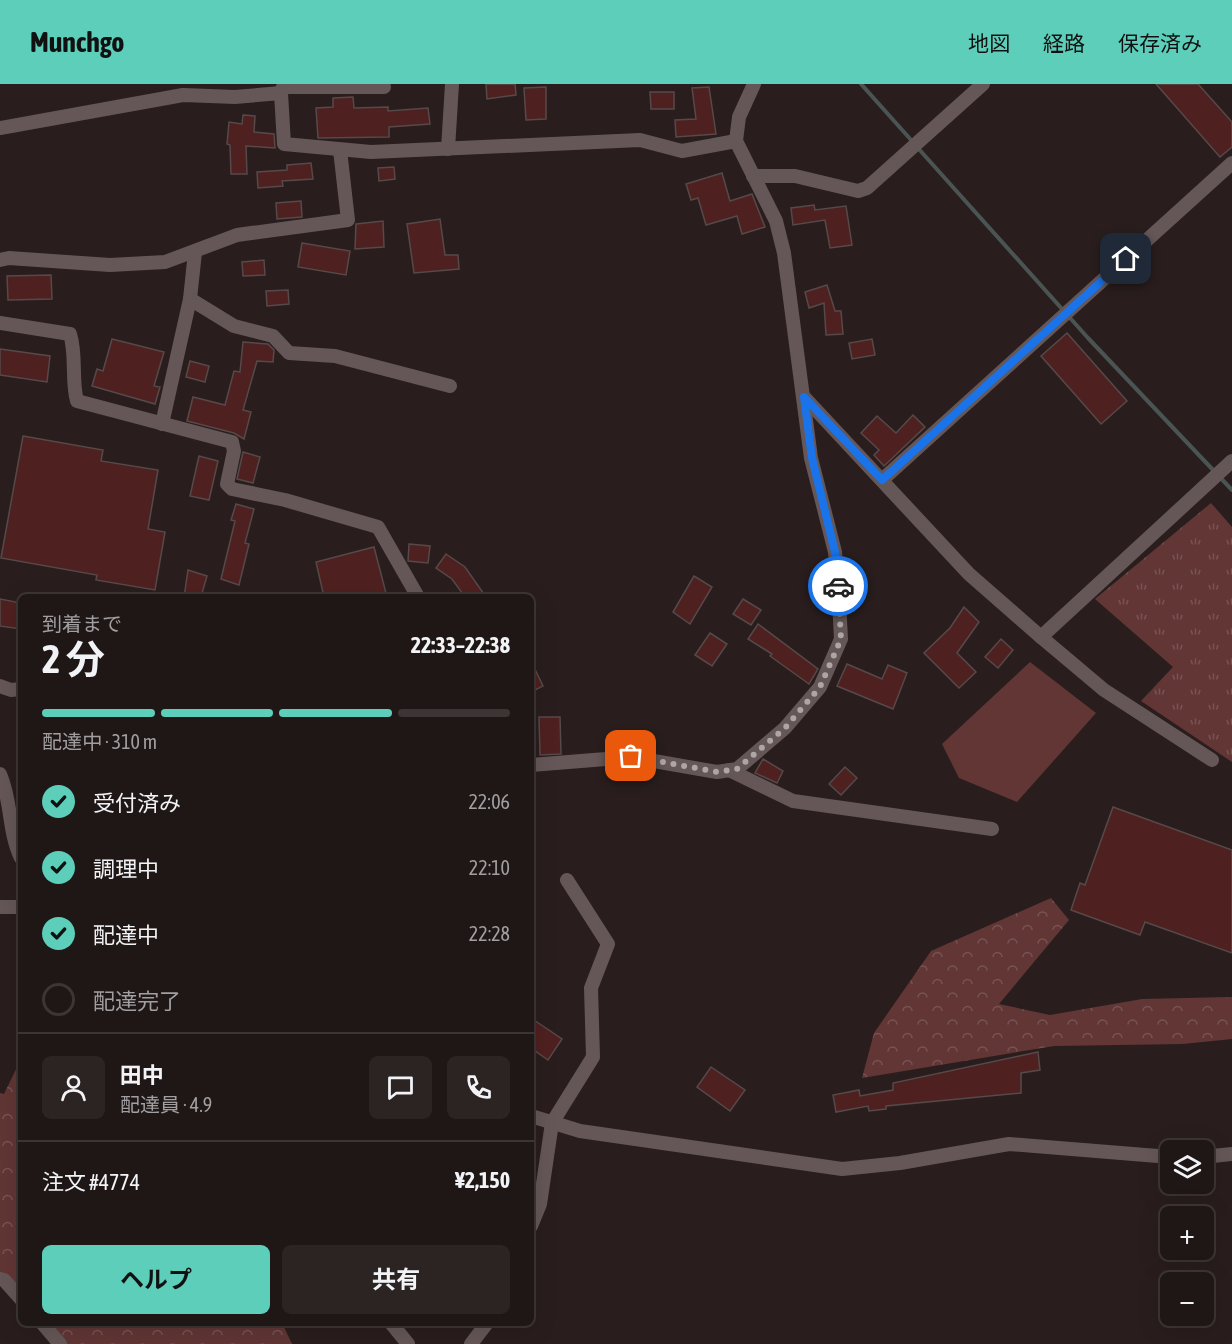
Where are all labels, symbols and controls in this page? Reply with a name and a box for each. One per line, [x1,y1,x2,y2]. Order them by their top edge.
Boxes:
text: Munchgo [30,26,124,58]
text: 地図 [968,31,1010,55]
text: 経路 [1043,31,1085,55]
text: 保存済み [1118,31,1202,55]
pin [1100,233,1151,284]
icon: home [1109,242,1142,275]
courier [808,556,868,616]
icon: car [822,570,855,603]
text: 到着まで [42,612,122,635]
text: 22:33–22:38 [411,632,510,658]
text: 2 分 [42,637,105,681]
text: 配達中 · 310 m [42,730,157,753]
pin [605,730,656,781]
icon: bag [614,739,647,772]
icon: check [42,785,75,818]
text: 受付済み [93,790,181,816]
text: 22:06 [468,790,510,813]
icon: check [42,851,75,884]
text: 調理中 [93,856,159,882]
text: 22:10 [469,856,510,879]
icon: check [42,917,75,950]
text: 配達中 [93,922,159,948]
text: 22:28 [469,922,510,945]
text: 配達完了 [93,988,181,1014]
button: person [42,1056,105,1119]
button: chat [369,1056,432,1119]
button: phone [447,1056,510,1119]
text: 田中 [120,1062,164,1088]
text: 配達員 · 4.9 [120,1093,212,1116]
map controls [1160,1140,1214,1326]
button: layers [1160,1140,1214,1194]
text: ¥2,150 [455,1167,510,1193]
text: 注文 #4774 [42,1169,140,1195]
button: + [1160,1206,1214,1260]
button: ヘルプ [42,1245,270,1314]
button: 共有 [282,1245,510,1314]
button: − [1160,1272,1214,1326]

